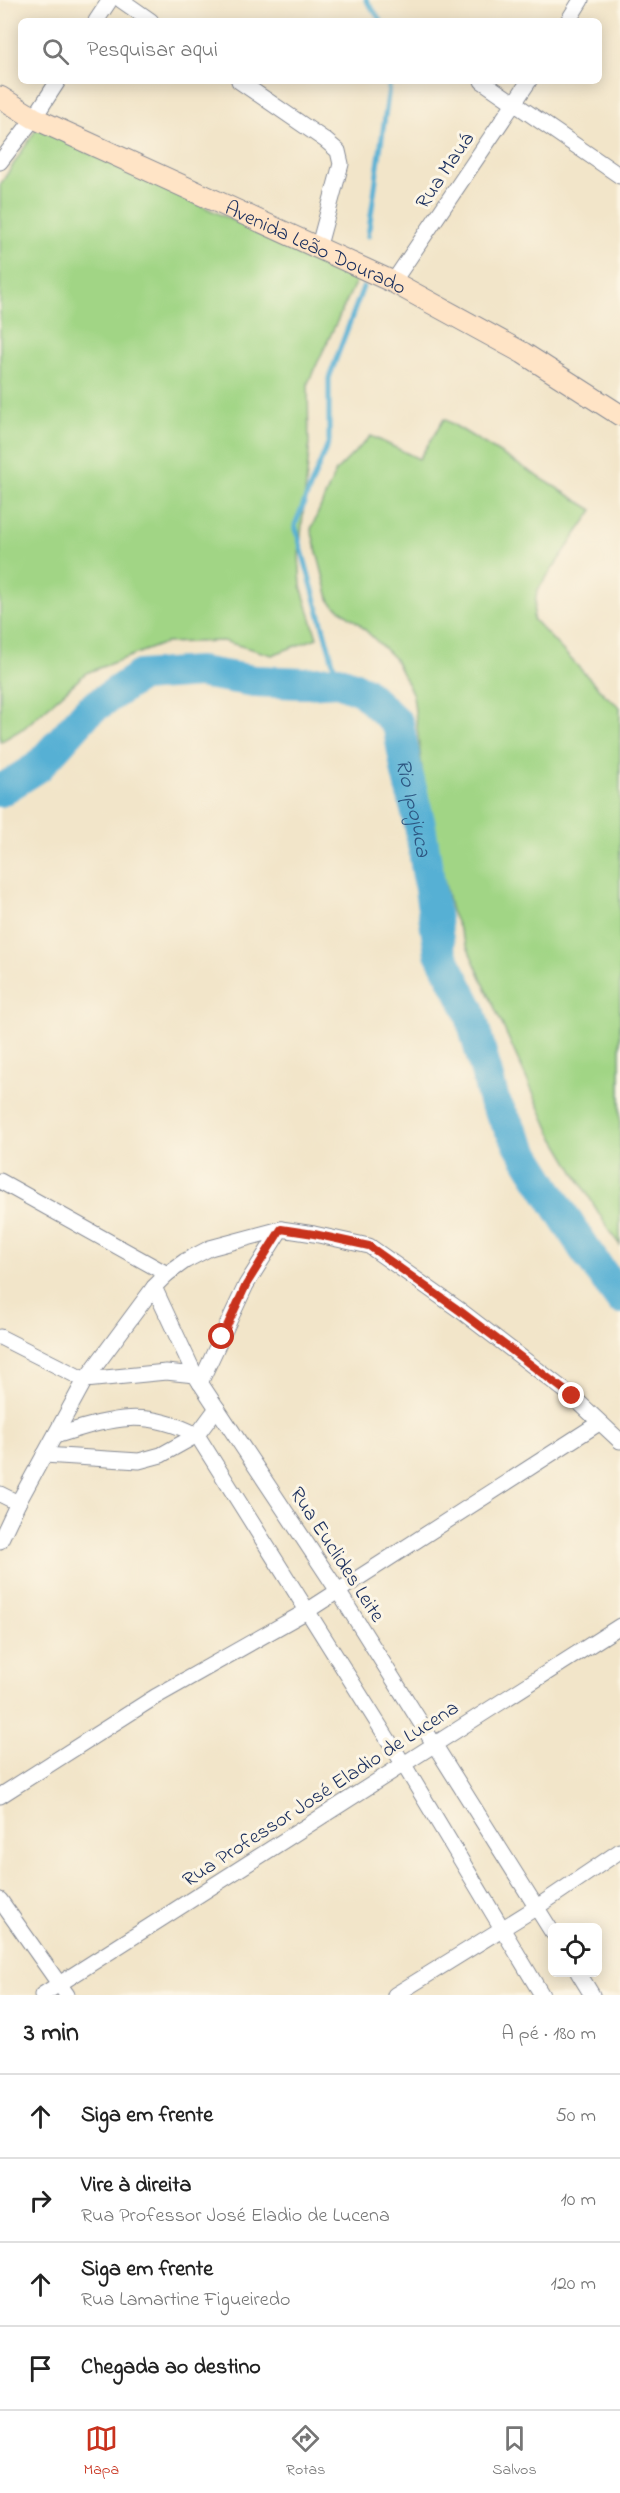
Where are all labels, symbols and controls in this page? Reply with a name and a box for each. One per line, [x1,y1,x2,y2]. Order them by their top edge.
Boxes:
search box [18,18,602,84]
icon: search [39,35,72,68]
text: Pesquisar aqui [87,35,218,67]
street label: Rua Mauá [409,126,483,215]
street label: Avenida Leão Dourado [220,194,411,303]
water label: Rio Ipojuca [386,756,438,860]
route start [208,1323,234,1349]
route end [558,1382,584,1408]
street label: Rua Euclides Leite [281,1481,392,1629]
street label: Rua Professor José Eladio de Lucena [177,1694,465,1896]
map controls [548,1923,602,1977]
button: locate [548,1923,602,1977]
text: 3 min [24,2015,79,2053]
text: A pé · 180 m [502,2020,596,2049]
icon: ahead [24,2100,57,2133]
text: Siga em frente [81,2100,213,2132]
text: 50 m [555,2102,596,2131]
text: Vire à direita [81,2170,191,2202]
icon: right [24,2184,57,2217]
text: 10 m [560,2186,596,2215]
text: Rua Professor José Eladio de Lucena [81,2202,390,2231]
text: Siga em frente [81,2254,213,2286]
icon: ahead [24,2268,57,2301]
text: 120 m [551,2270,596,2299]
text: Rua Lamartine Figueiredo [81,2286,290,2315]
icon: arrive [24,2352,57,2385]
text: Chegada ao destino [81,2352,261,2384]
tab: Mapa [83,2422,119,2482]
tab: Rotas [286,2422,325,2482]
tab: Salvos [492,2422,537,2482]

